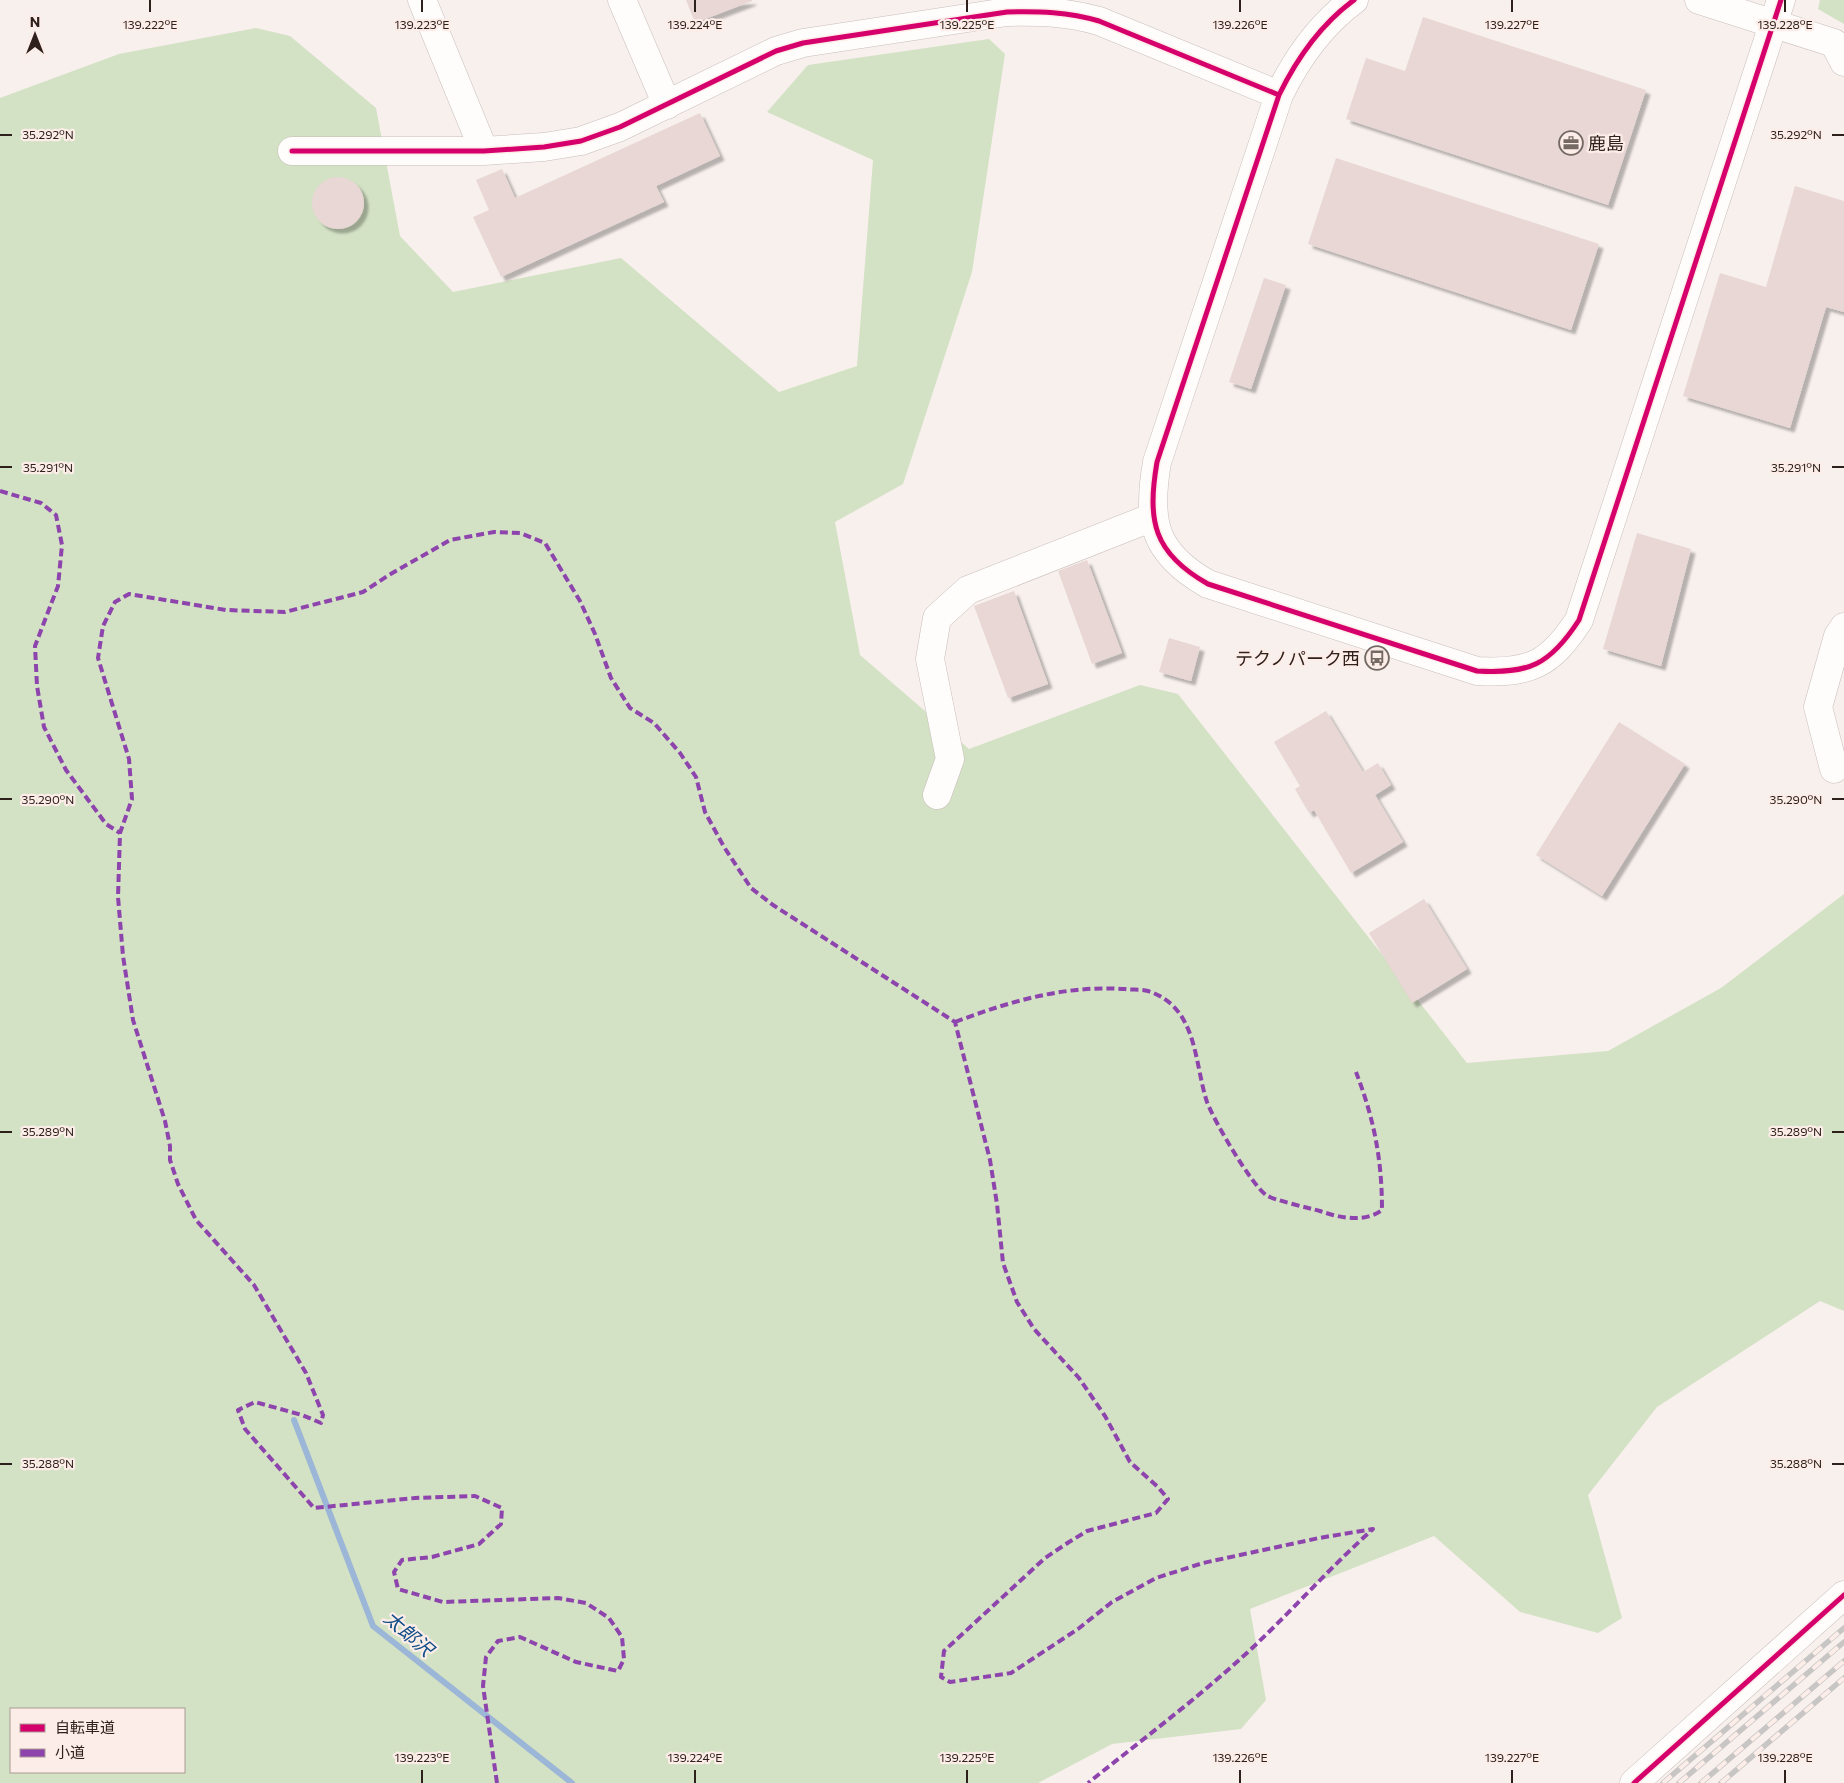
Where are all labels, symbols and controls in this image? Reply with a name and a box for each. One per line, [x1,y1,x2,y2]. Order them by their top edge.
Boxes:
north arrow [10,10,60,60]
text: N [30,13,40,30]
text: 139.222°E [123,17,177,31]
text: 139.223°E [395,17,449,31]
text: 139.224°E [668,17,722,31]
text: 139.225°E [940,17,994,31]
text: 139.226°E [1212,17,1268,31]
text: 139.227°E [1485,17,1539,31]
text: 139.228°E [1757,17,1813,31]
text: 35.292°N [22,127,74,141]
text: 35.292°N [1770,127,1822,141]
office icon: 鹿島 [1558,130,1584,156]
place label: 鹿島 [1588,132,1624,154]
text: 35.291°N [23,460,73,474]
text: 35.291°N [1771,460,1821,474]
bus stop icon: テクノパーク西 [1364,645,1390,671]
place label: テクノパーク西 [1235,647,1360,669]
text: 35.290°N [22,792,74,806]
text: 35.290°N [1770,792,1822,806]
text: 35.289°N [22,1124,74,1138]
text: 35.289°N [1770,1124,1822,1138]
text: 35.288°N [22,1456,74,1470]
text: 35.288°N [1770,1456,1822,1470]
water label: 太郎沢 [380,1606,440,1662]
legend [10,1708,185,1773]
text: 自転車道 [55,1718,115,1736]
text: 小道 [55,1743,85,1761]
text: 139.223°E [395,1750,449,1764]
text: 139.224°E [668,1750,722,1764]
text: 139.225°E [940,1750,994,1764]
text: 139.226°E [1212,1750,1268,1764]
text: 139.227°E [1485,1750,1539,1764]
text: 139.228°E [1757,1750,1813,1764]

